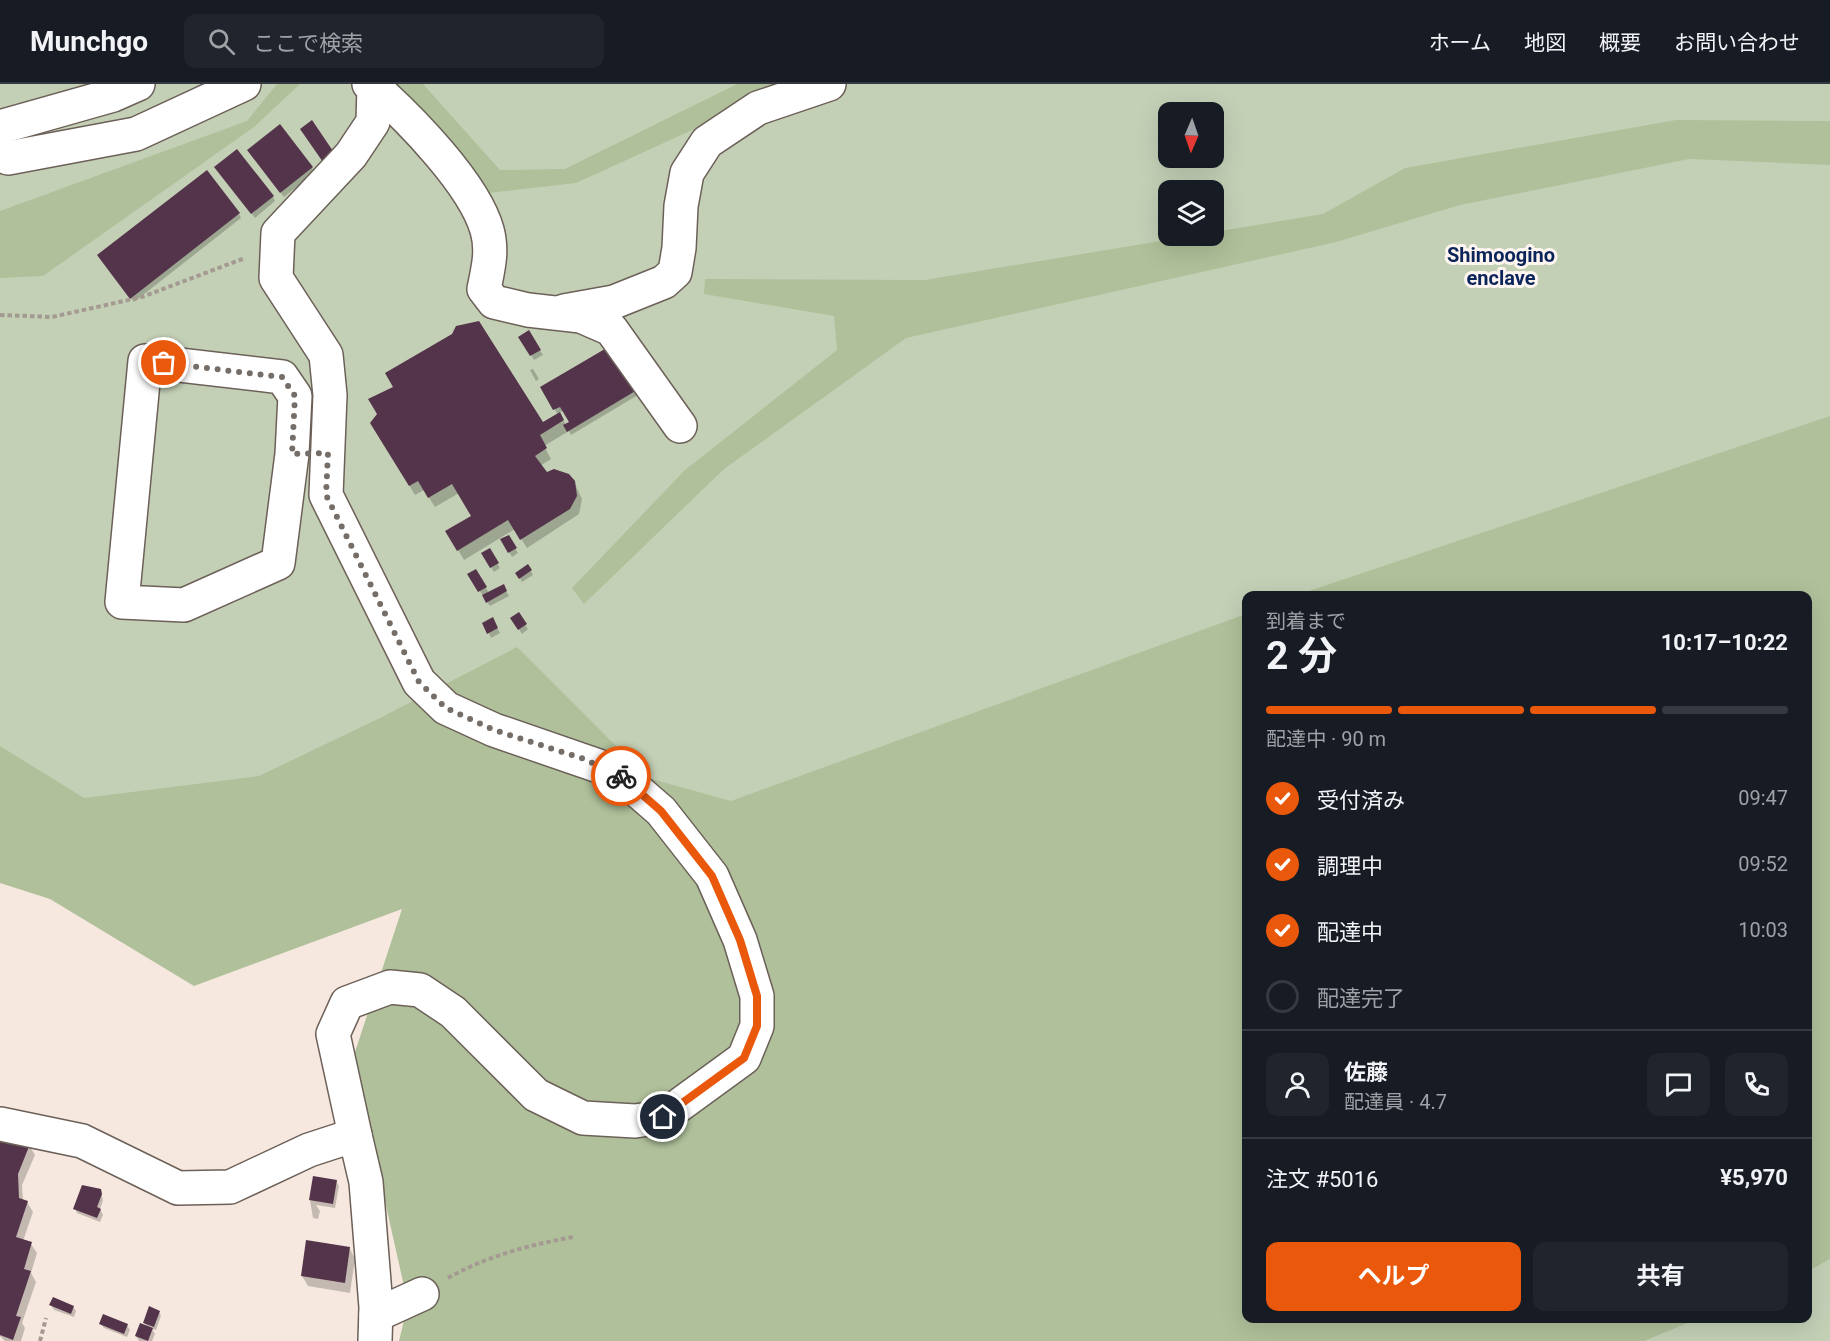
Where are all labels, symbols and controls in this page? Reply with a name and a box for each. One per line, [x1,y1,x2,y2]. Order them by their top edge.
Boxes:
search box [184,14,604,68]
text: Munchgo [30,25,148,58]
icon: search [205,25,238,58]
text: ここで検索 [253,31,363,56]
text: ホーム [1429,31,1491,55]
text: 地図 [1524,31,1566,55]
text: 概要 [1599,31,1641,55]
text: お問い合わせ [1674,31,1800,55]
north arrow [1158,102,1224,168]
map controls [1158,102,1224,246]
button: layers [1158,180,1224,246]
district label: Shimoogino enclave [1447,243,1555,290]
pin [138,337,189,388]
icon: bag [147,346,180,379]
text: 到着まで [1266,609,1346,633]
text: 10:17–10:22 [1661,630,1788,655]
text: 2 分 [1266,633,1337,679]
text: 配達中 · 90 m [1266,727,1386,751]
courier [591,746,651,806]
icon: bike [605,760,638,793]
icon: check [1266,782,1299,815]
text: 09:47 [1738,786,1788,810]
text: 受付済み [1317,788,1405,813]
icon: check [1266,848,1299,881]
text: 09:52 [1738,852,1788,876]
text: 調理中 [1317,854,1383,879]
icon: check [1266,914,1299,947]
text: 10:03 [1738,918,1788,942]
text: 配達中 [1317,920,1383,945]
text: 配達完了 [1317,986,1405,1011]
button: person [1266,1053,1329,1116]
button: chat [1647,1053,1710,1116]
button: phone [1725,1053,1788,1116]
text: 佐藤 [1344,1060,1388,1085]
text: 配達員 · 4.7 [1344,1090,1447,1114]
pin [637,1091,688,1142]
icon: home [646,1100,679,1133]
text: ¥5,970 [1720,1165,1788,1190]
text: 注文 #5016 [1266,1167,1378,1192]
button: ヘルプ [1266,1242,1521,1311]
button: 共有 [1533,1242,1788,1311]

